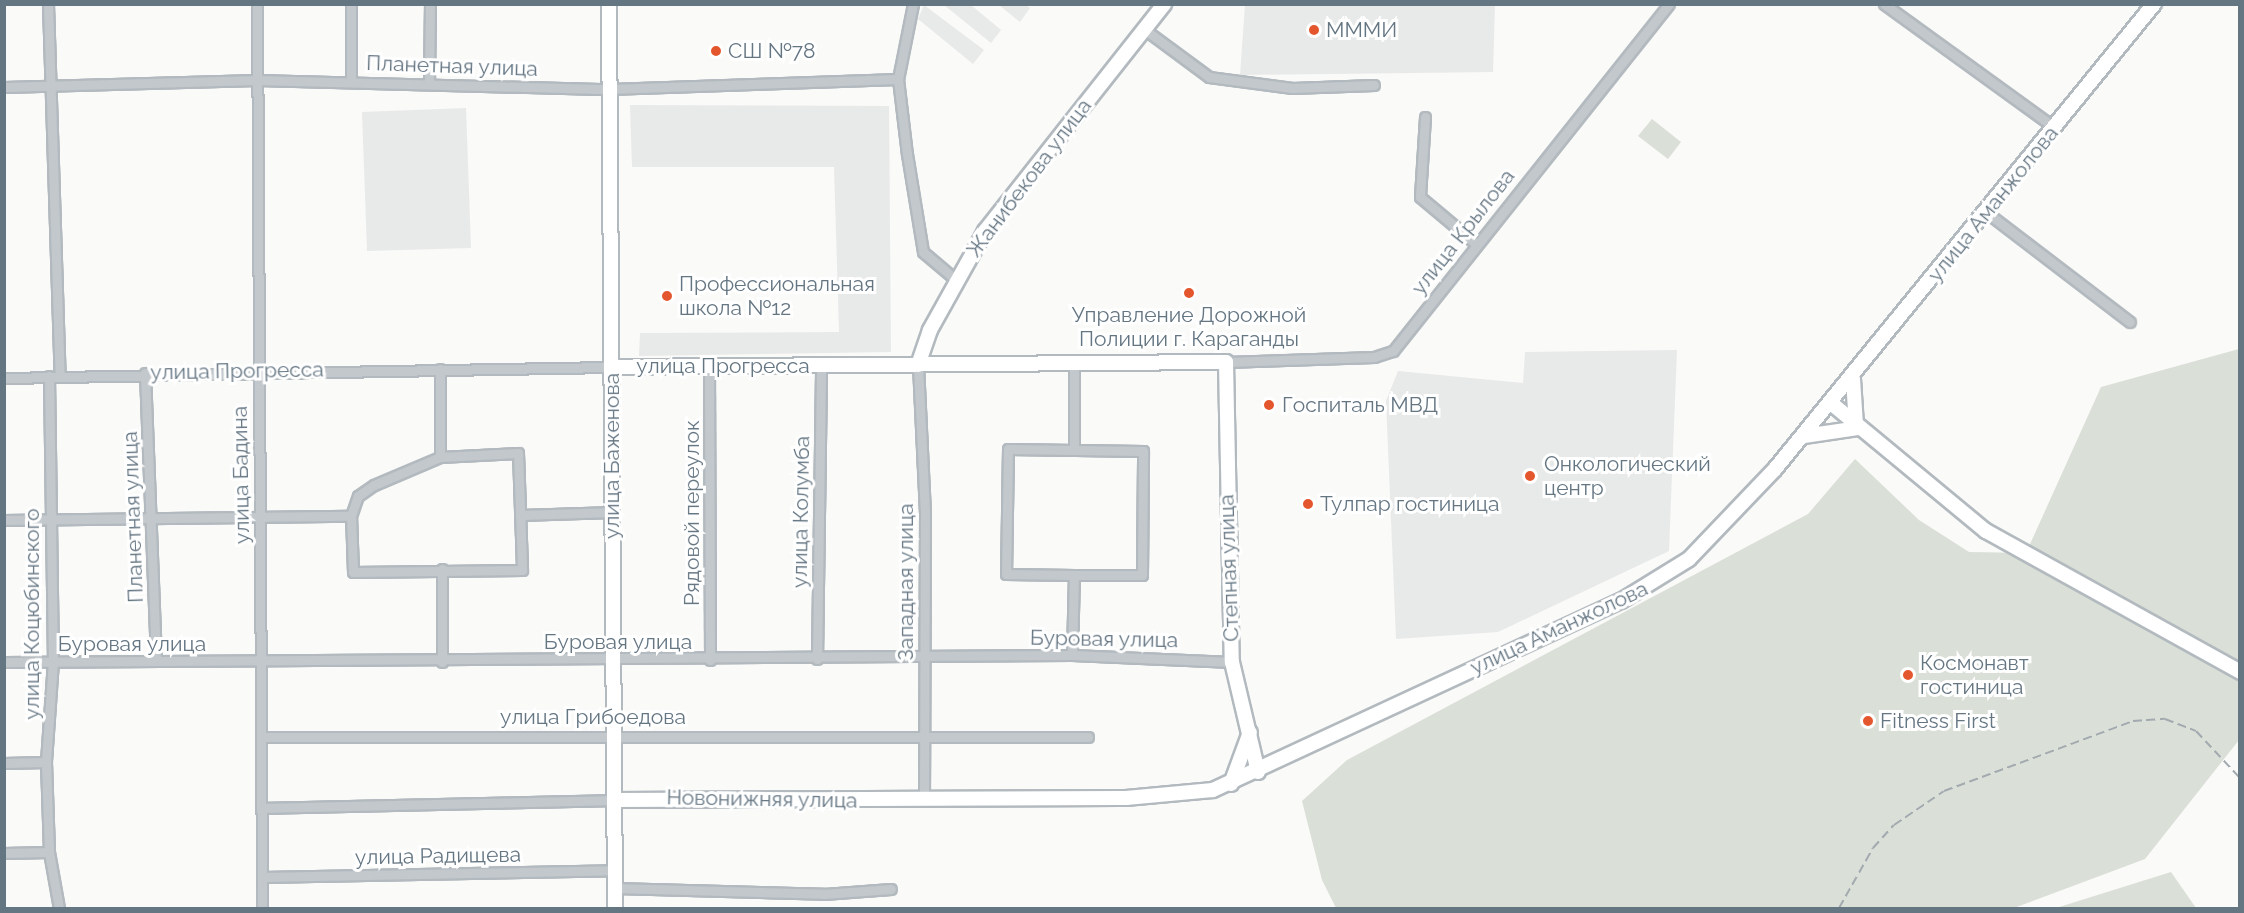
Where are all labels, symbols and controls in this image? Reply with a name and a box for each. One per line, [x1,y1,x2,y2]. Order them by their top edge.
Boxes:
place label: МММИ [1326,17,1397,43]
marker: МММИ [1307,23,1321,37]
place label: СШ №78 [728,38,815,64]
marker: СШ №78 [709,44,723,58]
street label: Планетная улица [365,50,539,82]
street label: Жанибекова улица [961,94,1097,262]
street label: улица Аманжолова [1922,121,2064,287]
street label: улица Крылова [1406,164,1520,300]
place label: Профессиональная школа №12 [679,271,875,321]
marker: Управление Дорожной Полиции г. Караганды [1182,286,1196,300]
marker: Профессиональная школа №12 [660,289,674,303]
place label: Управление Дорожной Полиции г. Караганды [1072,302,1306,352]
street label: улица Прогресса [636,353,810,379]
street label: улица Прогресса [150,357,324,385]
street label: улица Баженова [599,373,625,539]
place label: Госпиталь МВД [1282,392,1438,418]
marker: Госпиталь МВД [1260,396,1278,414]
street label: улица Бадина [227,406,255,544]
street label: Рядовой переулок [679,420,705,606]
street label: Планетная улица [117,430,149,604]
street label: улица Колумба [787,436,815,588]
place label: Онкологический центр [1544,451,1711,501]
marker: Онкологический центр [1521,467,1539,485]
place label: Тулпар гостиница [1320,491,1499,517]
street label: Степная улица [1214,494,1244,642]
marker: Тулпар гостиница [1301,497,1315,511]
street label: Западная улица [893,503,919,661]
street label: улица Коцюбинского [19,508,45,720]
street label: улица Аманжолова [1466,576,1652,680]
street label: Буровая улица [1029,625,1179,653]
street label: Буровая улица [544,629,692,655]
street label: Буровая улица [58,631,206,657]
place label: Космонавт гостиница [1920,650,2029,700]
marker: Космонавт гостиница [1901,668,1915,682]
street label: улица Грибоедова [500,704,686,730]
place label: Fitness First [1880,708,1996,734]
marker: Fitness First [1861,714,1875,728]
street label: Новонижняя улица [666,785,858,813]
street label: улица Радищева [355,842,521,870]

